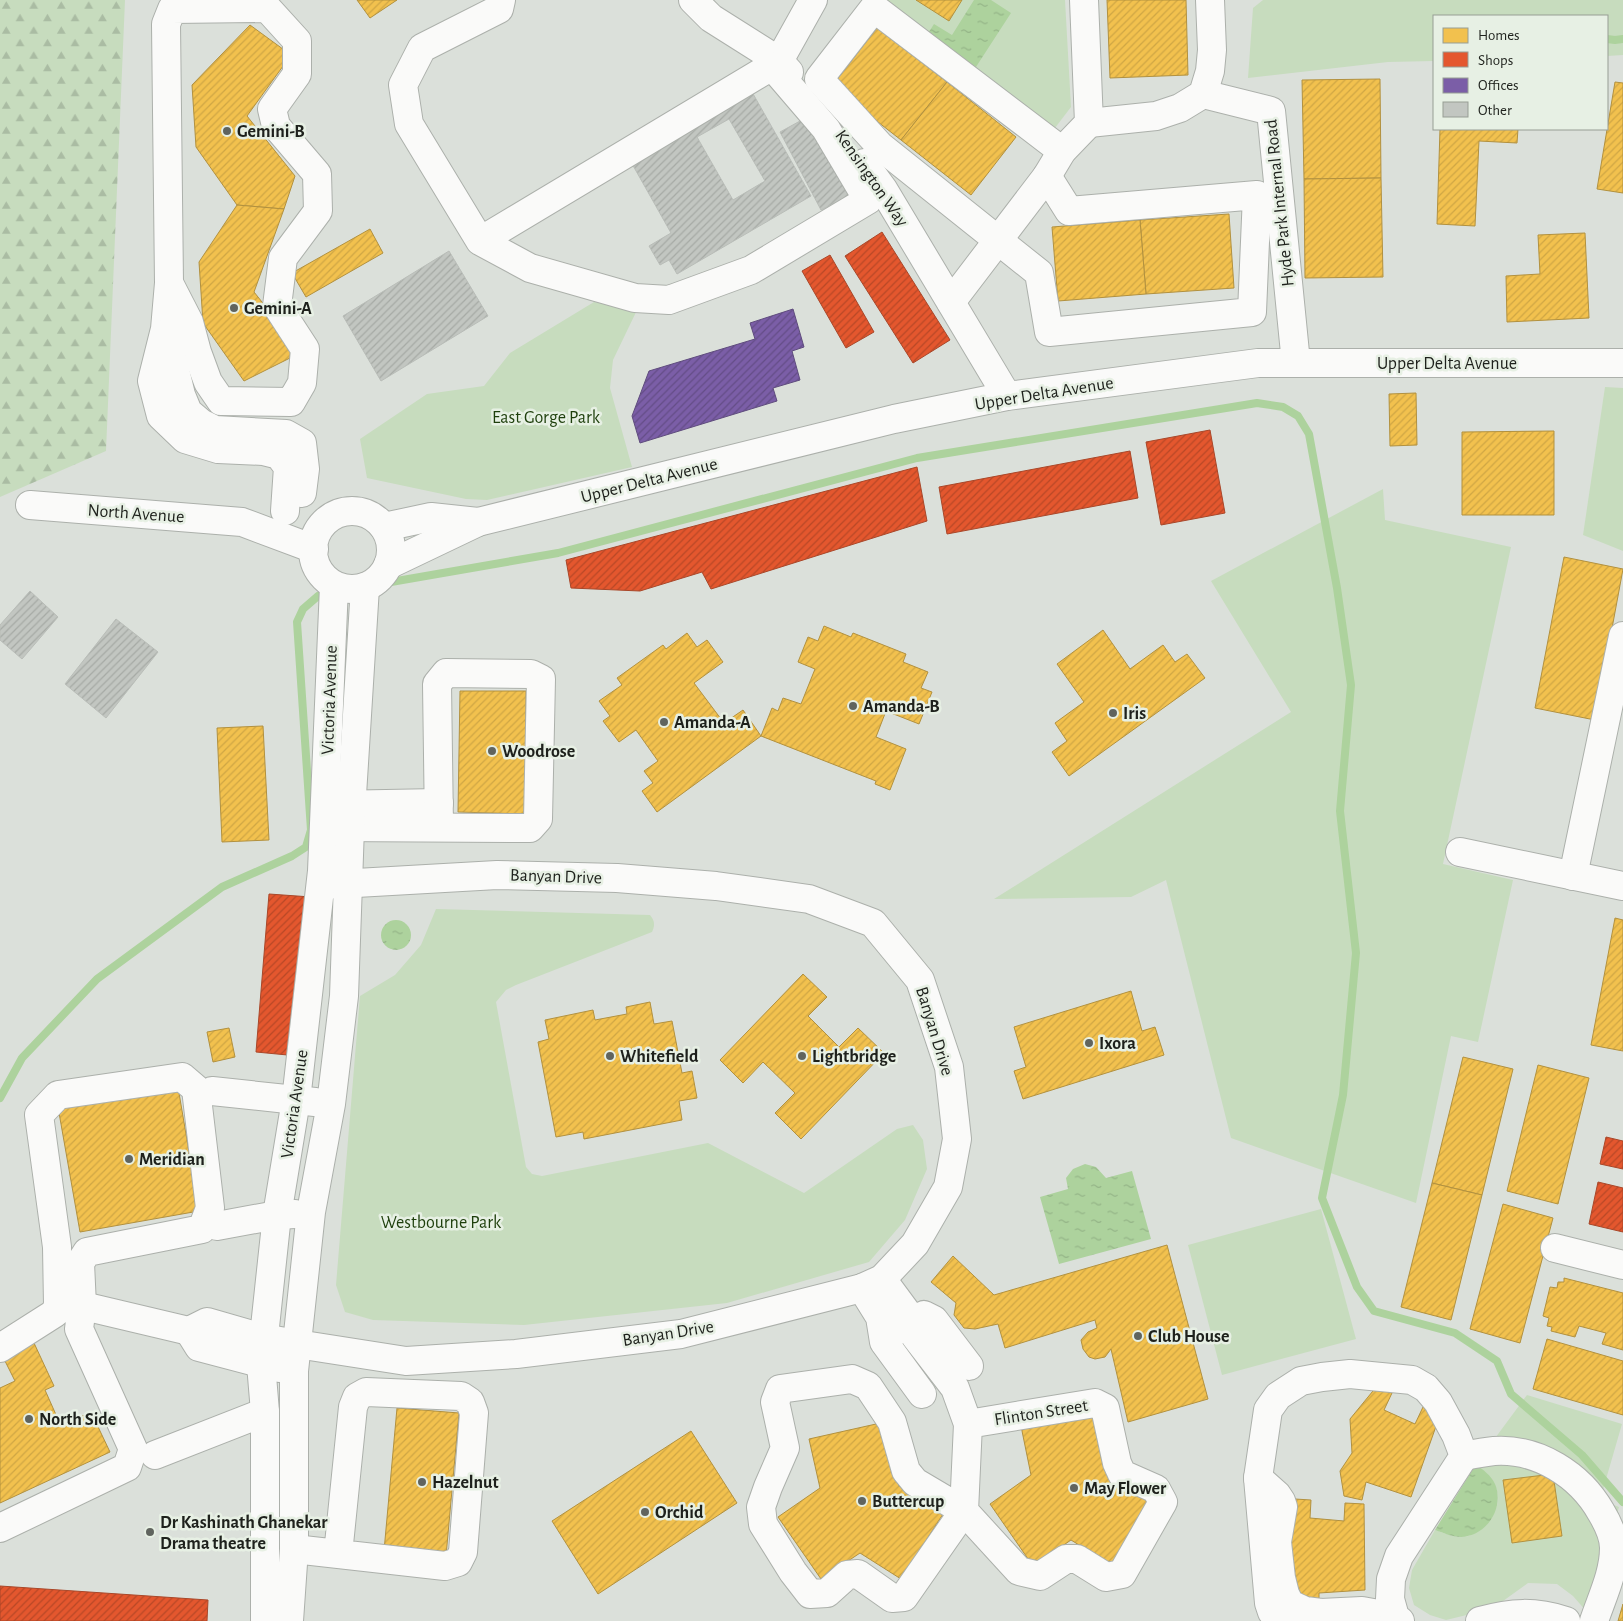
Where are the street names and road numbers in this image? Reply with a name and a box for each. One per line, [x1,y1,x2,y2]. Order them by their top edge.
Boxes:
street label: Hyde Park Internal Road [1262,118,1298,287]
street label: Kensington Way [831,127,911,230]
street label: Upper Delta Avenue [1377,355,1517,373]
street label: Upper Delta Avenue [974,374,1115,414]
street label: Upper Delta Avenue [579,455,719,507]
street label: North Avenue [87,502,185,526]
street label: Victoria Avenue [319,645,341,755]
street label: Banyan Drive [510,866,602,888]
street label: Banyan Drive [912,985,956,1078]
street label: Victoria Avenue [278,1049,312,1160]
street label: Banyan Drive [621,1318,715,1350]
street label: Flinton Street [993,1397,1090,1429]

